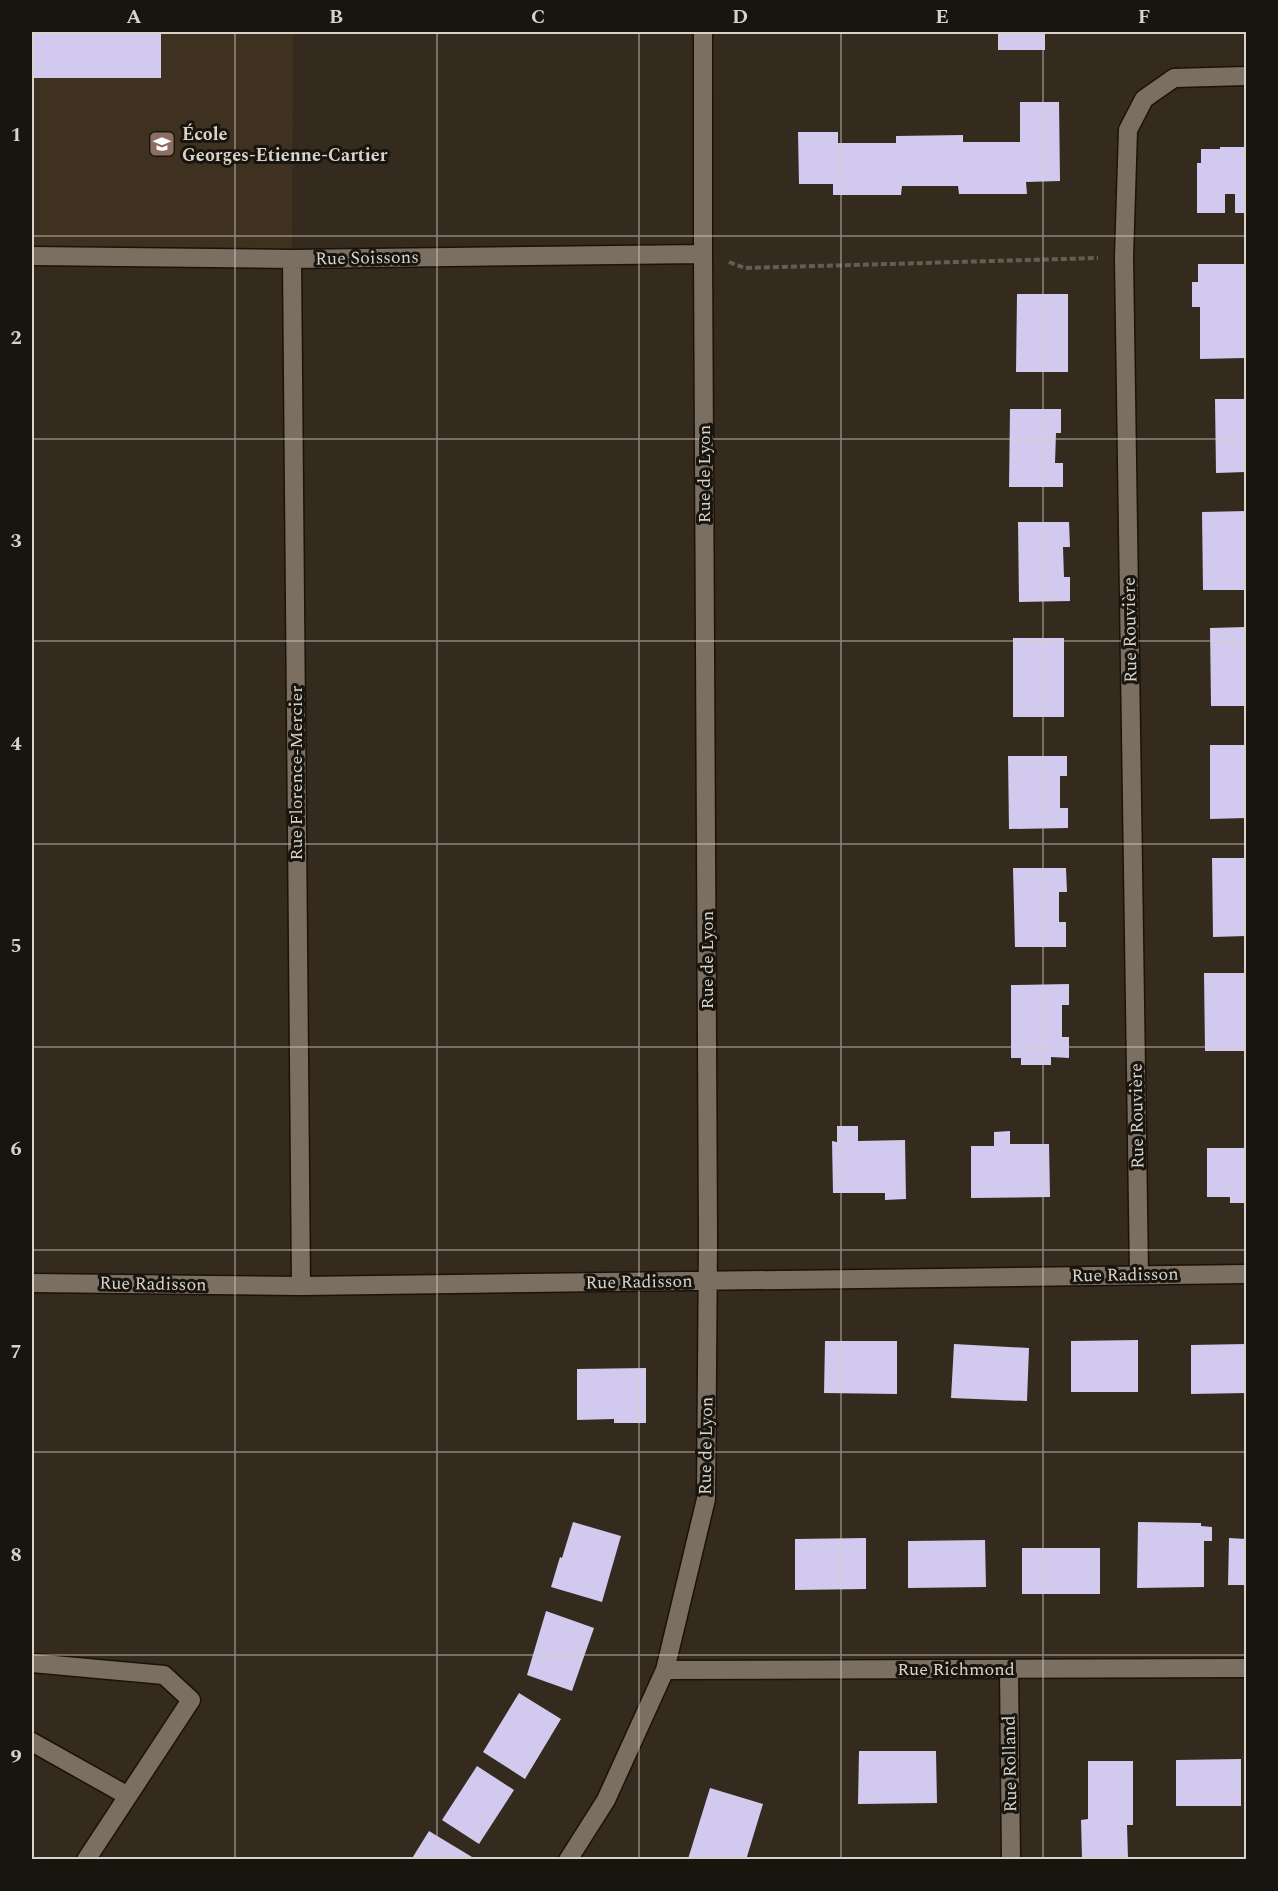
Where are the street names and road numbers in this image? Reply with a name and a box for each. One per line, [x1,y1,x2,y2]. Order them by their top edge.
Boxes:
street label: Rue Soissons [315,244,419,272]
street label: Rue de Lyon [691,425,718,523]
street label: Rue Rouvière [1116,577,1144,683]
street label: Rue Florence-Mercier [283,686,310,860]
street label: Rue de Lyon [694,911,721,1009]
street label: Rue Rouvière [1123,1063,1151,1169]
street label: Rue Radisson [1071,1261,1179,1289]
street label: Rue Radisson [585,1268,693,1296]
street label: Rue Radisson [99,1270,207,1298]
street label: Rue de Lyon [692,1397,720,1495]
street label: Rue Richmond [897,1656,1015,1683]
street label: Rue Rolland [996,1715,1024,1813]

